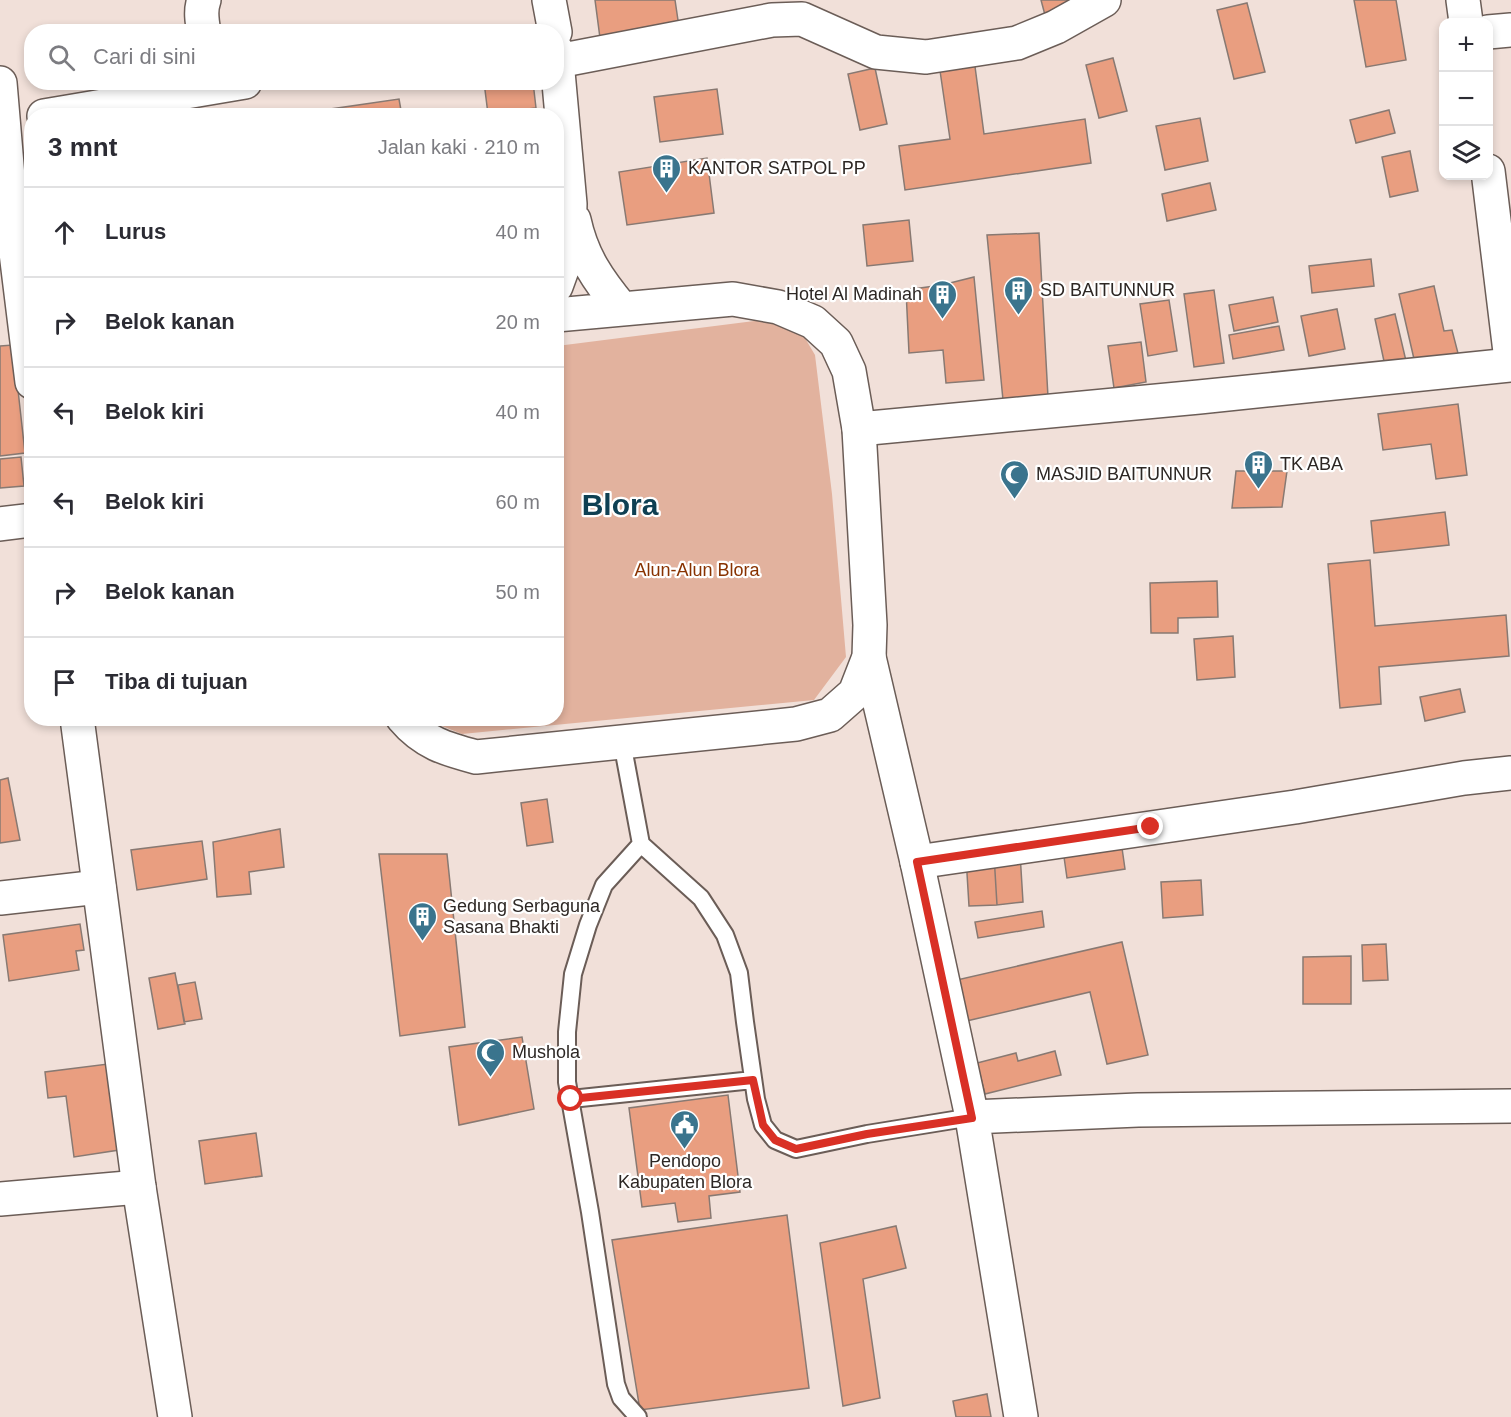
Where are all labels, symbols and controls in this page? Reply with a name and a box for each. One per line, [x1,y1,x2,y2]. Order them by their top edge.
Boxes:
map controls [1439,18,1493,180]
button: + [1439,18,1493,72]
search box [24,24,564,90]
icon: search [45,41,78,74]
text: Cari di sini [93,44,196,69]
button: − [1439,72,1493,126]
button: layers [1439,126,1493,180]
text: 3 mnt [48,132,117,162]
text: Jalan kaki · 210 m [378,136,540,158]
building icon: KANTOR SATPOL PP [651,152,683,194]
place label: KANTOR SATPOL PP [688,158,866,178]
icon: ahead [48,216,81,249]
text: Lurus [105,219,166,244]
text: 40 m [496,221,540,243]
building icon: SD BAITUNNUR [1003,274,1035,316]
building icon: Hotel Al Madinah [927,278,959,320]
place label: SD BAITUNNUR [1040,280,1175,300]
place label: Hotel Al Madinah [786,284,922,304]
icon: right [48,306,81,339]
text: Belok kanan [105,309,235,334]
text: 20 m [496,311,540,333]
icon: left [48,396,81,429]
text: Belok kiri [105,399,204,424]
text: 40 m [496,401,540,423]
building icon: TK ABA [1243,448,1275,490]
place label: TK ABA [1280,454,1343,474]
mosque icon: MASJID BAITUNNUR [999,458,1031,500]
place label: MASJID BAITUNNUR [1036,464,1212,484]
icon: left [48,486,81,519]
district label: Blora [582,488,659,521]
text: Belok kiri [105,489,204,514]
text: 60 m [496,491,540,513]
park label: Alun-Alun Blora [634,560,761,580]
icon: right [48,576,81,609]
text: Belok kanan [105,579,235,604]
text: 50 m [496,581,540,603]
icon: arrive [48,666,81,699]
text: Tiba di tujuan [105,669,248,694]
route end [1137,813,1163,839]
place label: Gedung Serbaguna Sasana Bhakti [443,896,601,937]
building icon: Gedung Serbaguna Sasana Bhakti [406,900,438,942]
mosque icon: Mushola [475,1036,507,1078]
place label: Mushola [512,1042,581,1062]
route start [557,1085,583,1111]
public building icon: Pendopo Kabupaten Blora [669,1108,701,1150]
place label: Pendopo Kabupaten Blora [618,1151,753,1192]

